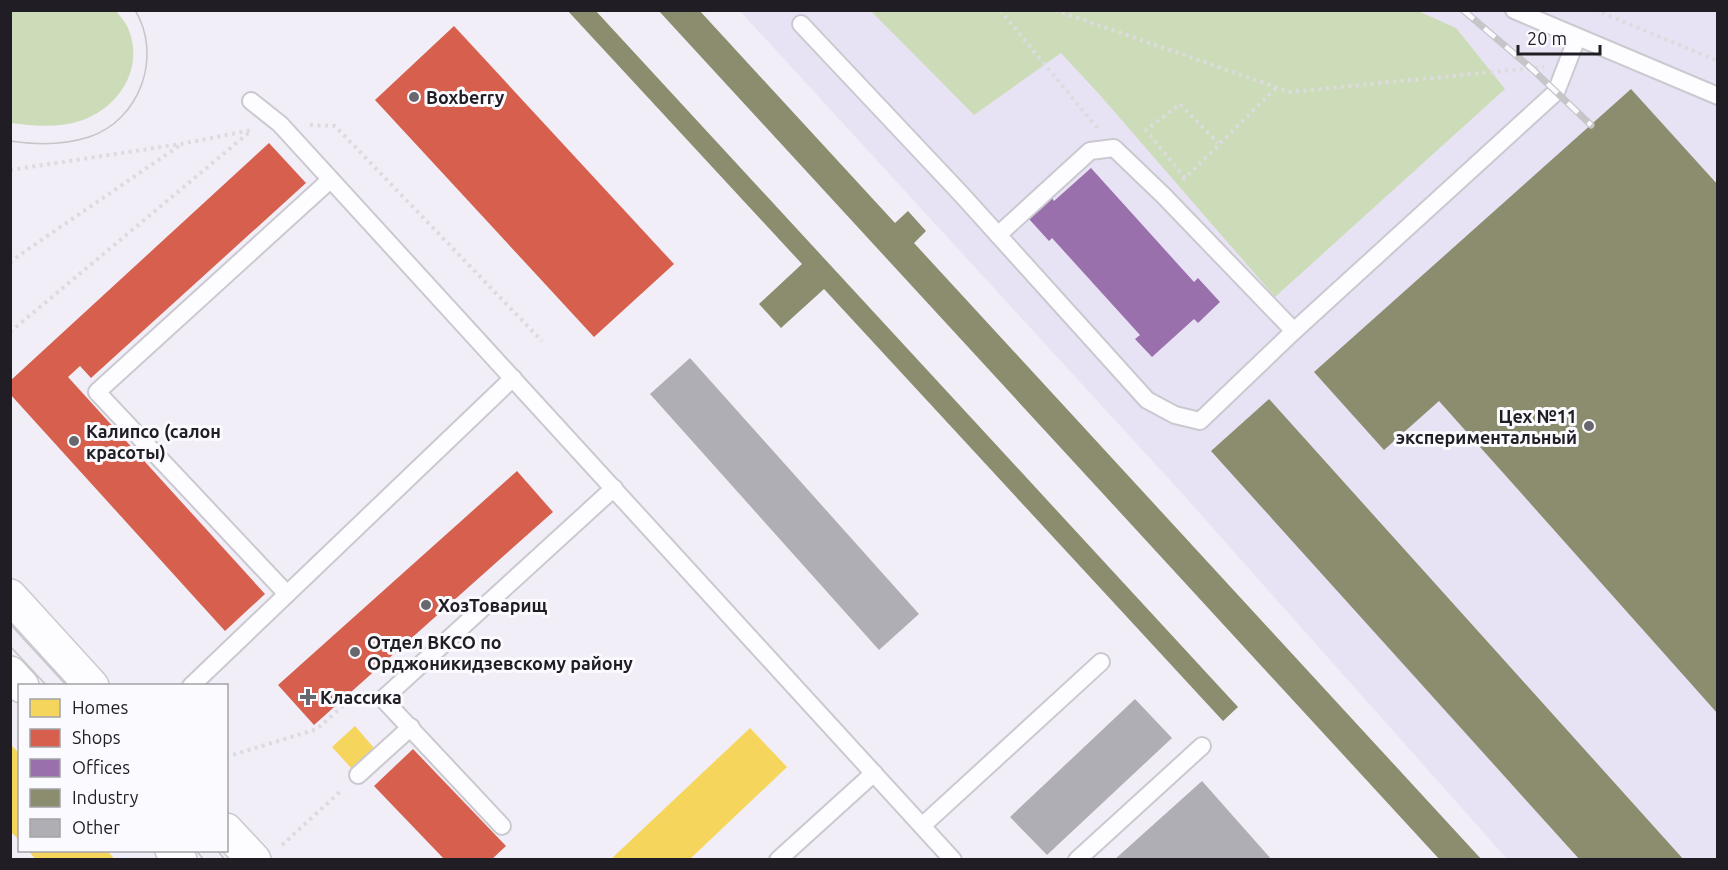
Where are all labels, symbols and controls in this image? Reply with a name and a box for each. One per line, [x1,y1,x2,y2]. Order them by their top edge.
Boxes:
scale bar [1518,18,1600,56]
text: 20 m [1527,28,1567,48]
place label: Boxberry [426,87,505,107]
marker: Boxberry [407,90,421,104]
place label: Цех №11 экспериментальный [1396,406,1577,447]
marker: Цех №11 экспериментальный [1582,419,1596,433]
place label: Калипсо (салон красоты) [86,421,221,463]
marker: Калипсо (салон красоты) [67,434,81,448]
place label: ХозТоварищ [438,595,548,615]
marker: ХозТоварищ [419,598,433,612]
place label: Отдел ВКСО по Орджоникидзевскому району [367,632,633,673]
marker: Отдел ВКСО по Орджоникидзевскому району [348,645,362,659]
legend [18,684,228,852]
place label: Классика [320,687,402,707]
marker: Классика [301,690,315,704]
text: Homes [72,697,129,717]
text: Shops [72,727,121,747]
text: Offices [72,757,130,777]
text: Industry [72,787,139,807]
text: Other [72,817,120,837]

